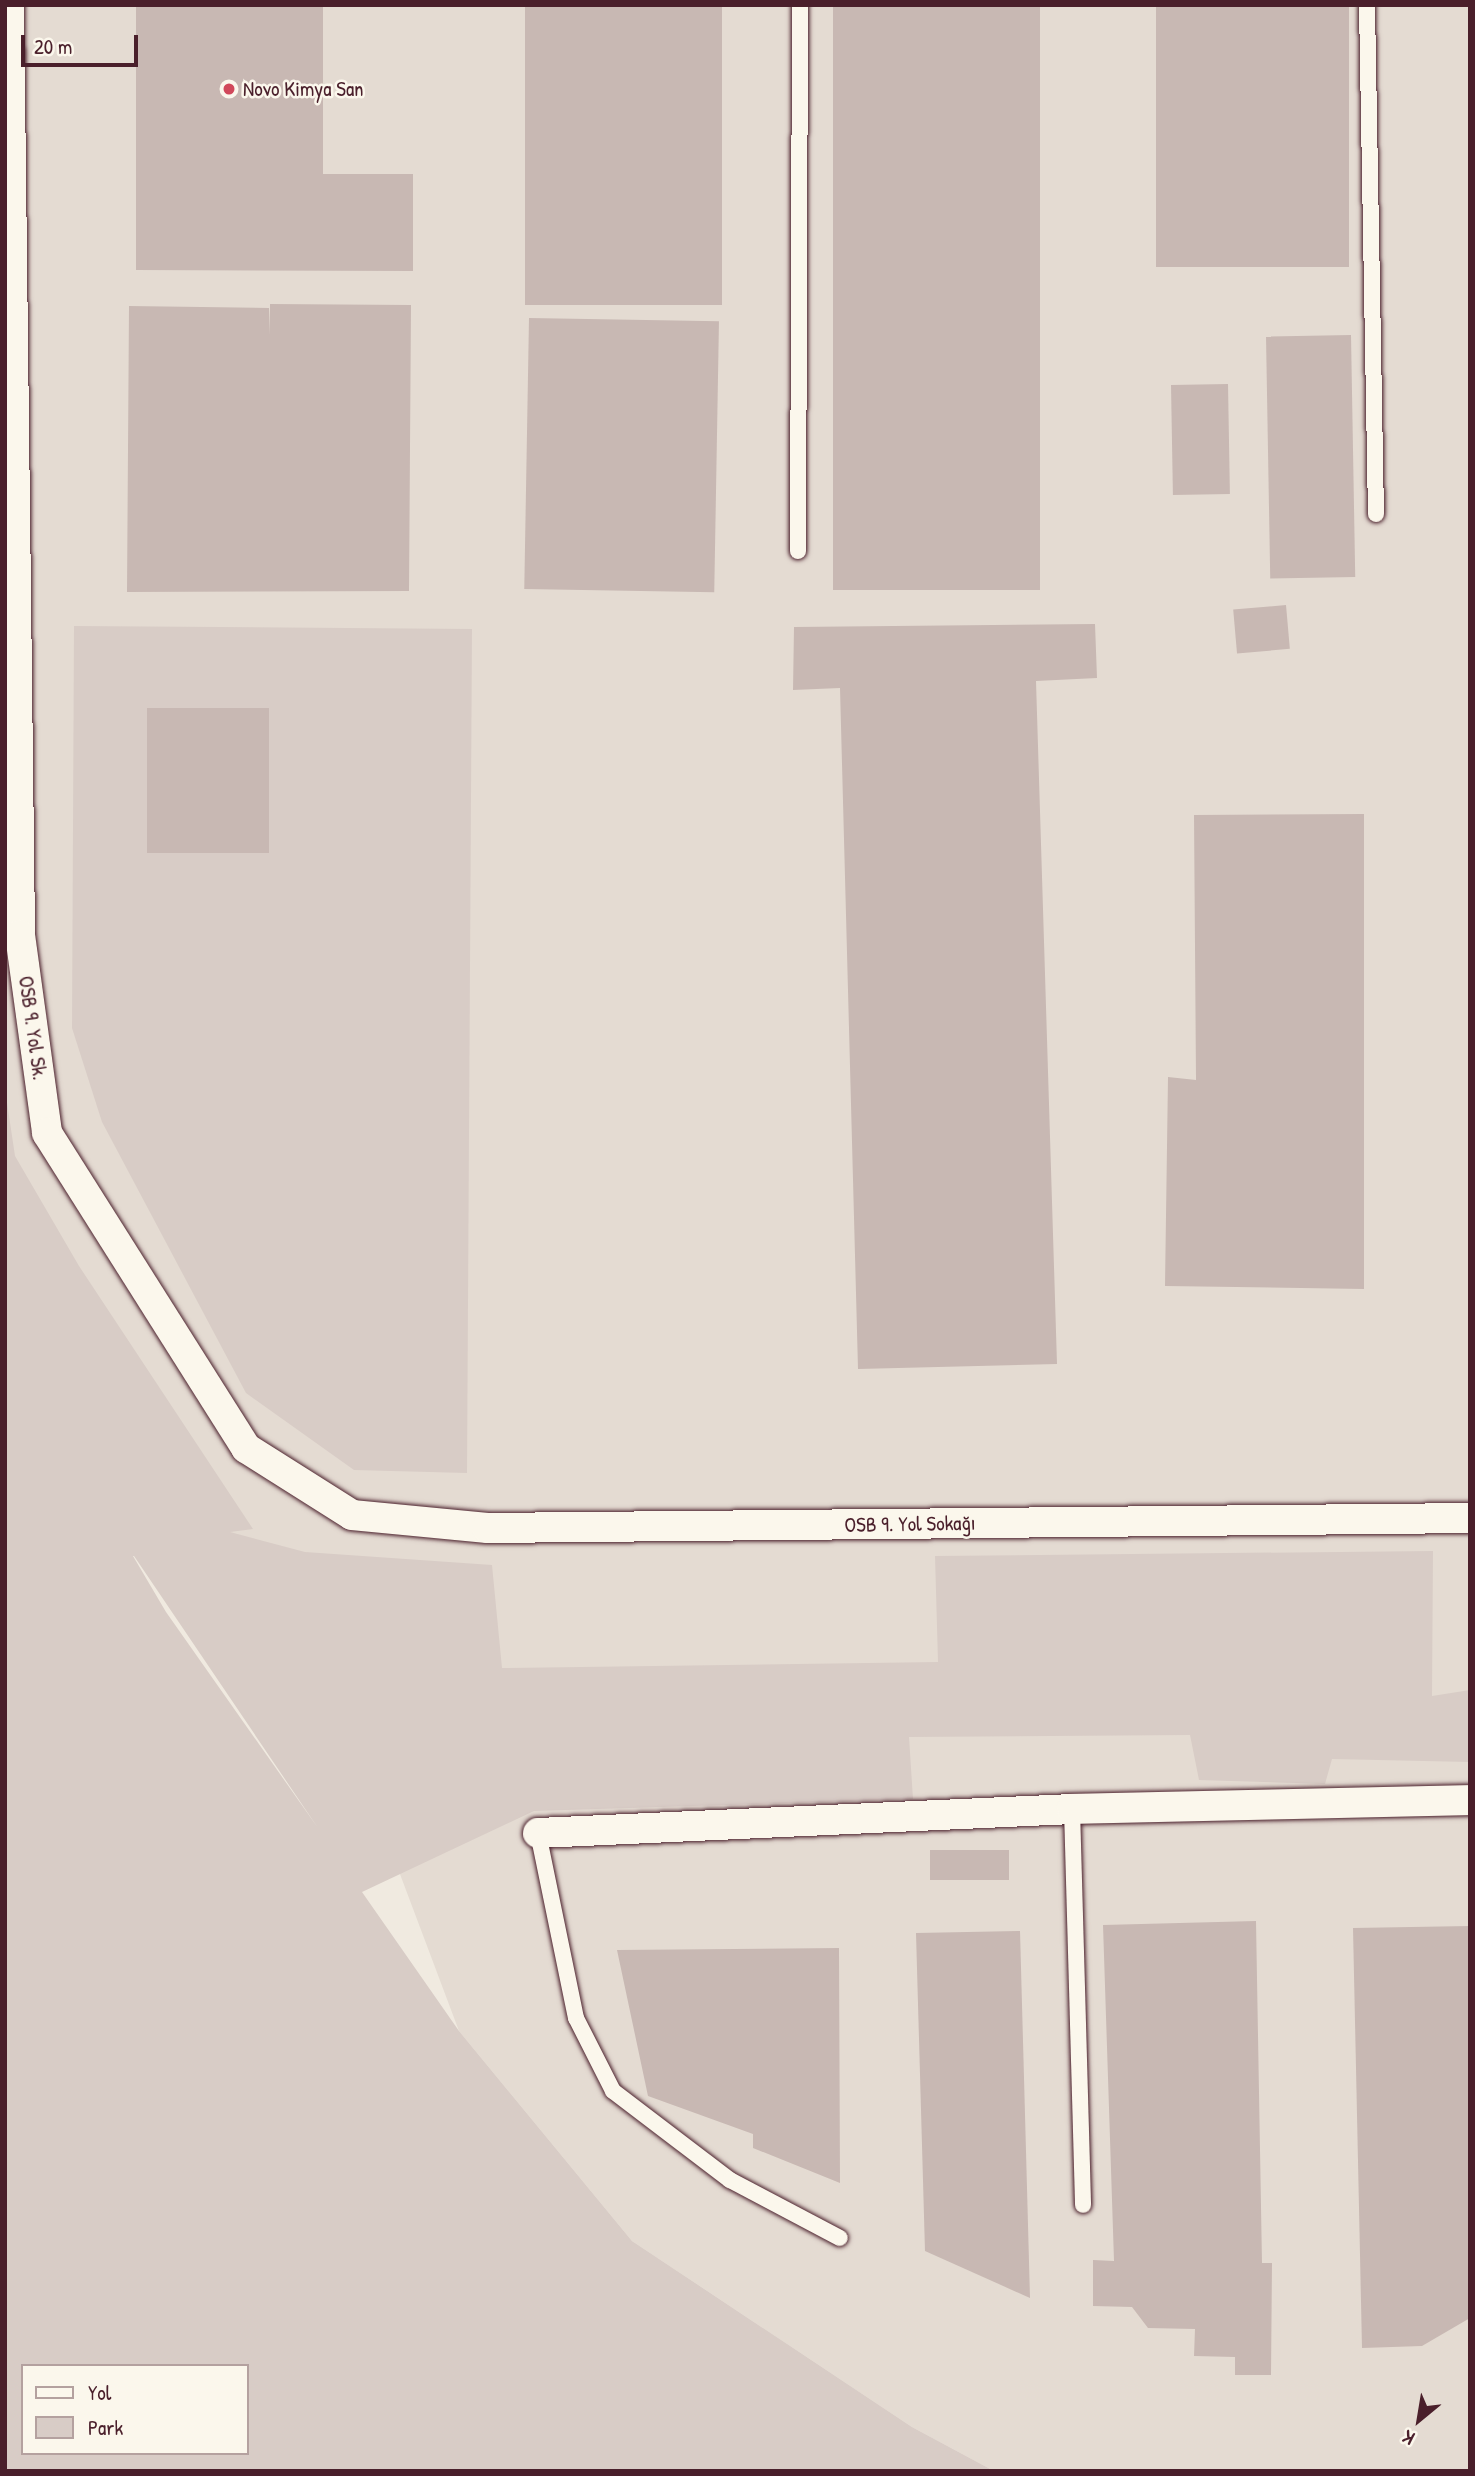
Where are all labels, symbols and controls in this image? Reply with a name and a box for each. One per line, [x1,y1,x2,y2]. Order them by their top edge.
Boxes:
scale bar [24,21,142,65]
text: 20 m [34,32,72,61]
place label: Novo Kimya San [243,76,364,102]
marker: Novo Kimya San [221,81,237,97]
street label: OSB 9. Yol Sk. [13,974,53,1082]
street label: OSB 9. Yol Sokağı [844,1510,976,1538]
legend [21,2364,248,2455]
text: Yol [88,2378,111,2407]
north arrow [1384,2385,1454,2455]
text: Park [88,2413,123,2442]
text: K [1398,2424,1419,2452]

